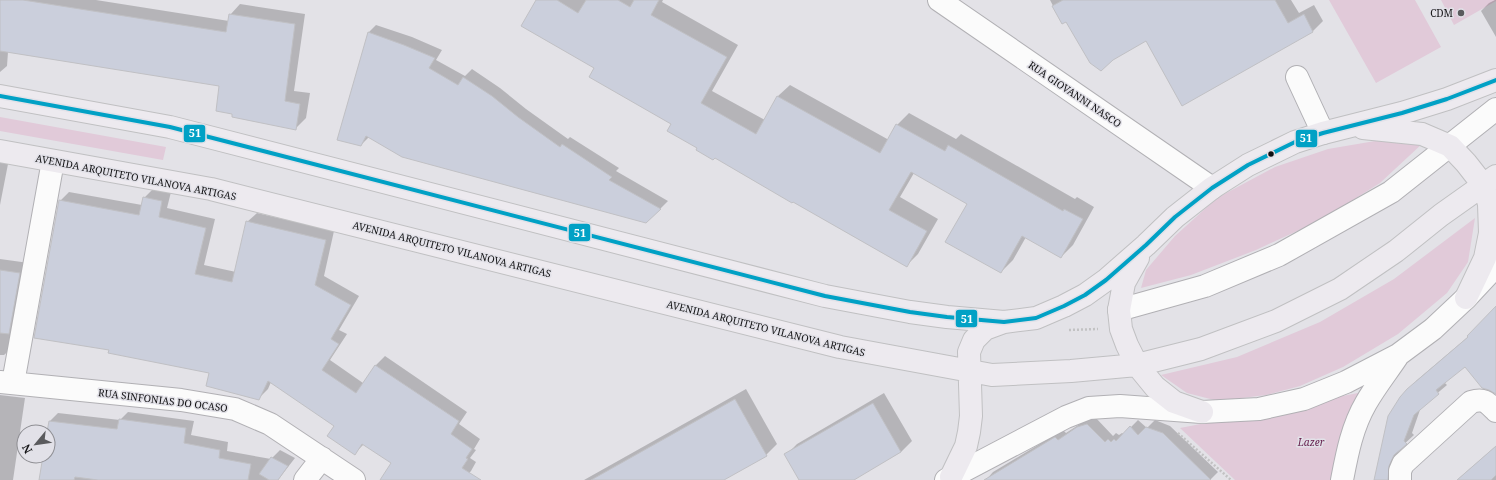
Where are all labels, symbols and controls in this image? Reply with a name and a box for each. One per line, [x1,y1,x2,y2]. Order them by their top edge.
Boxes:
place label: CDM [1430,6,1453,20]
marker: CDM [1456,8,1466,18]
street label: RUA GIOVANNI NASCO [1026,58,1124,130]
line badge: 51 [183,124,206,143]
text: 51 [189,125,201,140]
line badge: 51 [1295,129,1318,148]
text: 51 [1300,130,1312,145]
unlabelled marker [1266,149,1276,159]
street label: AVENIDA ARQUITETO VILANOVA ARTIGAS [34,151,238,203]
street label: AVENIDA ARQUITETO VILANOVA ARTIGAS [351,218,553,280]
line badge: 51 [568,223,591,242]
text: 51 [574,225,586,240]
street label: AVENIDA ARQUITETO VILANOVA ARTIGAS [665,297,867,359]
line badge: 51 [955,309,978,328]
text: 51 [961,311,973,326]
street label: RUA SINFONIAS DO OCASO [97,385,229,415]
north arrow [16,424,56,464]
park label: Lazer [1297,435,1325,449]
text: N [18,441,35,457]

